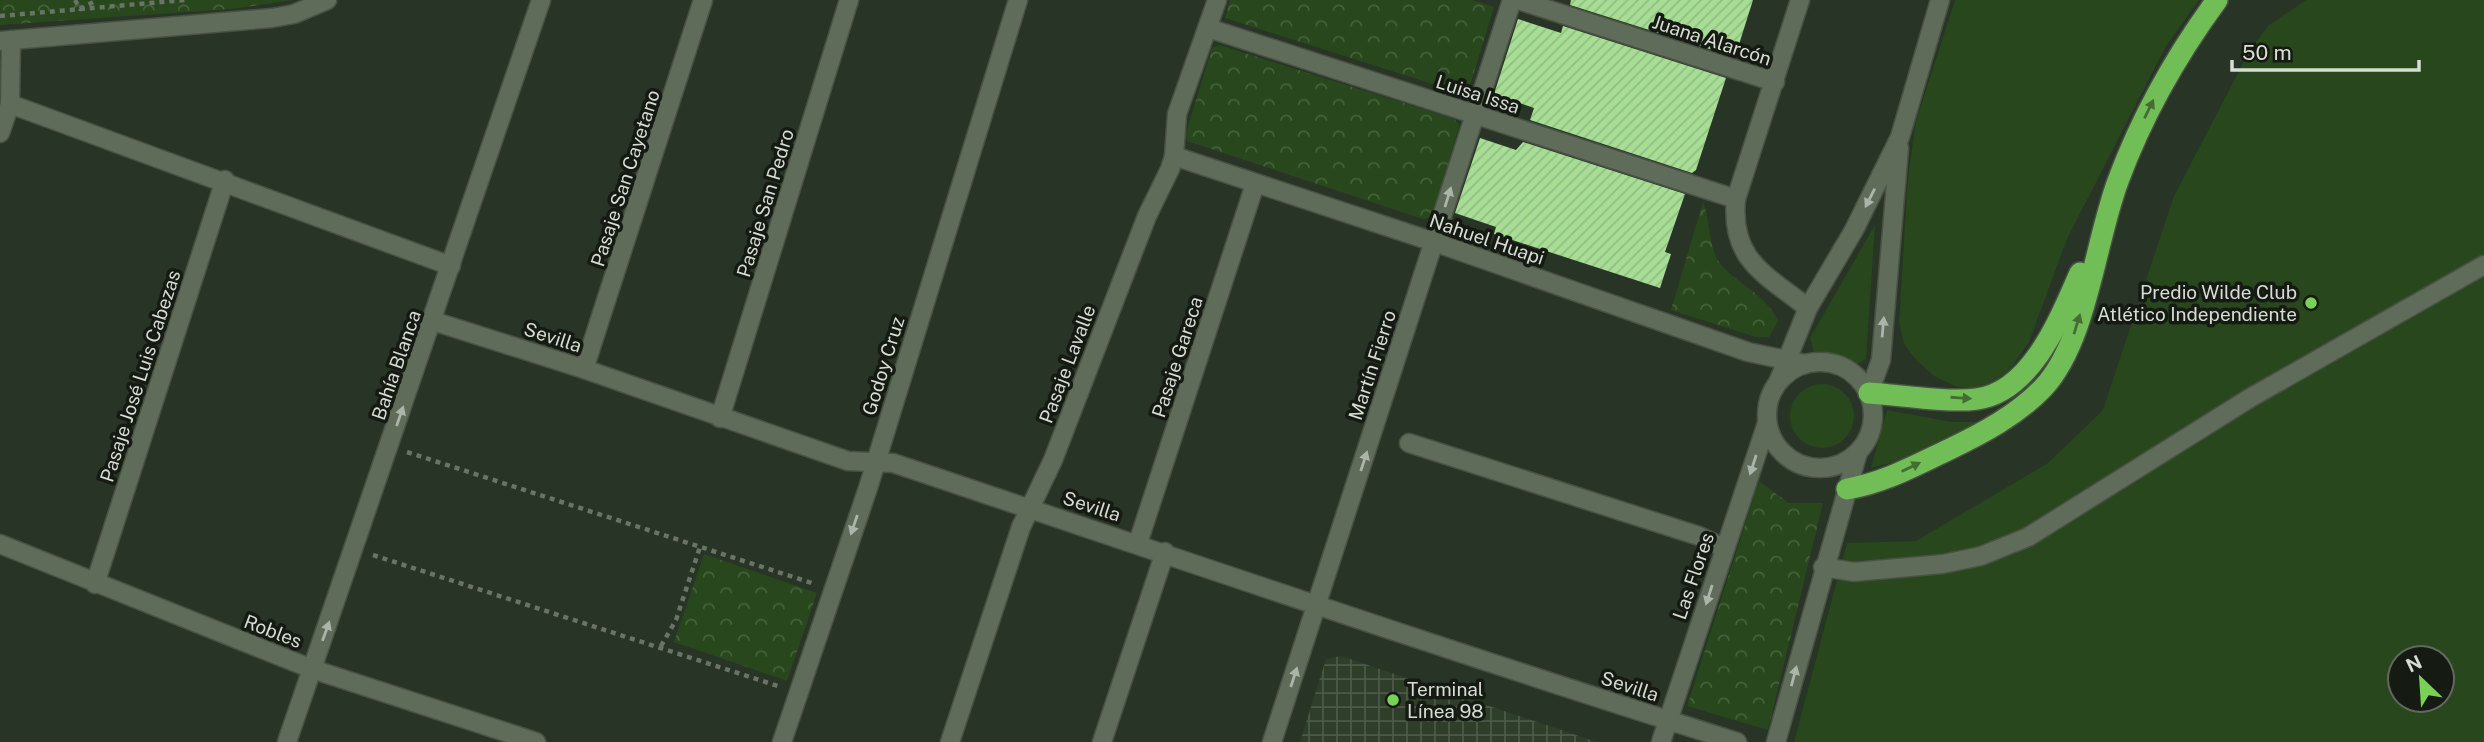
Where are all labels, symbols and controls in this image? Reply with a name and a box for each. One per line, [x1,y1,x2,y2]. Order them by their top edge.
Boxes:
street label: Juana Alarcón [1650,10,1774,70]
scale bar [2232,28,2419,72]
text: 50 m [2242,40,2292,65]
street label: Luisa Issa [1433,70,1523,118]
street label: Pasaje San Cayetano [586,87,664,269]
one-way arrow [2143,99,2155,119]
street label: Pasaje San Pedro [732,126,798,280]
one-way arrow [1443,187,1453,208]
one-way arrow [1864,188,1875,208]
street label: Nahuel Huapi [1427,209,1547,269]
street label: Pasaje José Luis Cabezas [95,267,185,485]
place label: Predio Wilde Club Atlético Independiente [2097,281,2297,325]
street label: Pasaje Gareca [1147,294,1207,420]
marker: Predio Wilde Club Atlético Independiente [2303,295,2319,311]
street label: Pasaje Lavalle [1034,302,1100,426]
street label: Bahía Blanca [367,307,425,423]
street label: Martín Fierro [1344,307,1400,423]
street label: Godoy Cruz [858,314,908,418]
one-way arrow [2072,314,2082,335]
one-way arrow [1878,316,1889,338]
street label: Sevilla [521,317,585,357]
one-way arrow [1950,393,1972,404]
one-way arrow [395,406,406,427]
one-way arrow [1359,450,1369,471]
one-way arrow [1747,455,1758,476]
one-way arrow [1901,462,1921,473]
street label: Sevilla [1060,486,1124,526]
one-way arrow [848,515,859,536]
street label: Las Flores [1668,530,1718,622]
one-way arrow [1703,585,1714,606]
street label: Robles [241,610,305,652]
one-way arrow [321,621,332,642]
north arrow [2386,644,2456,714]
text: N [2402,650,2425,677]
one-way arrow [1789,665,1800,687]
one-way arrow [1289,666,1299,687]
street label: Sevilla [1598,666,1662,706]
place label: Terminal Línea 98 [1407,678,1484,722]
marker: Terminal Línea 98 [1385,692,1401,708]

